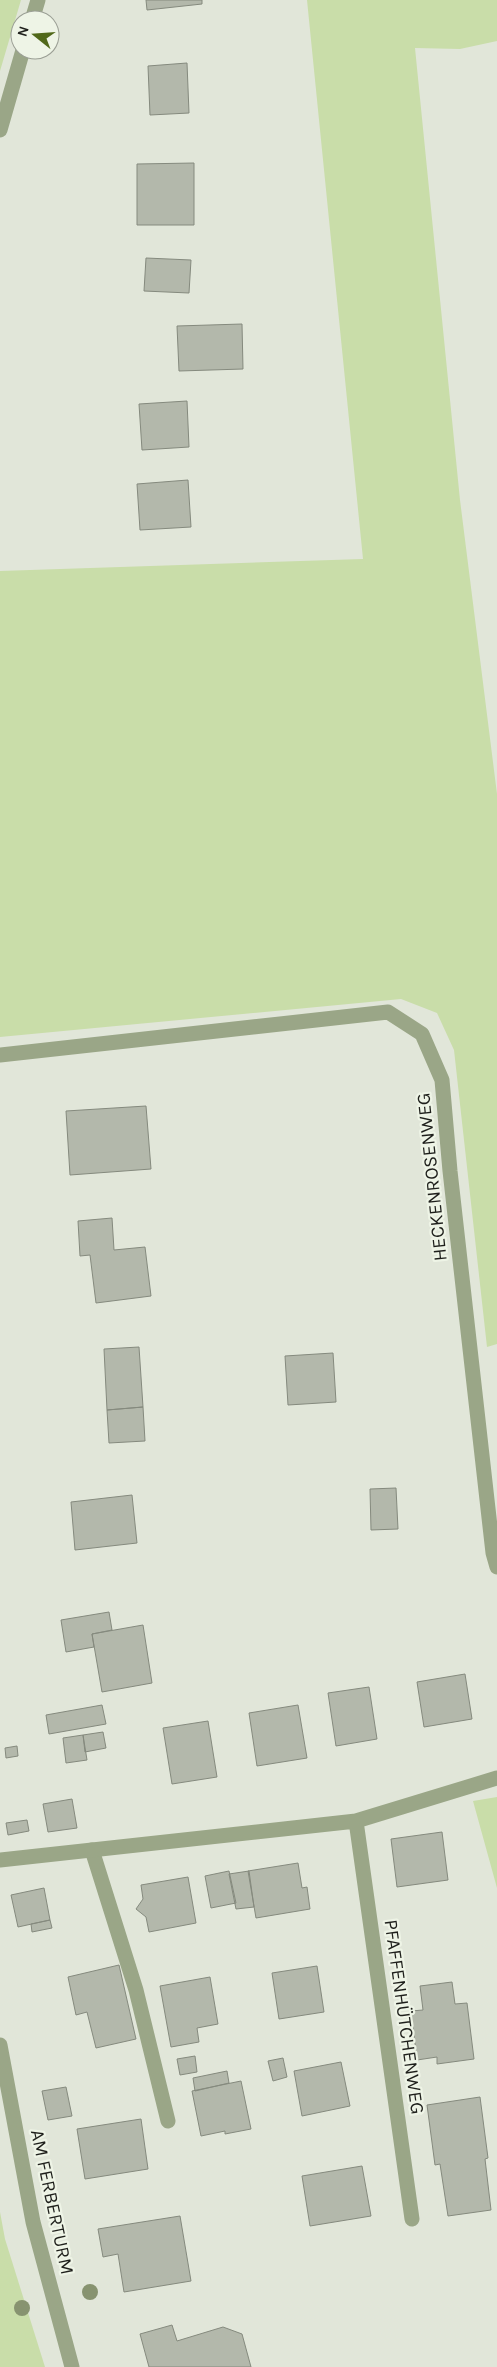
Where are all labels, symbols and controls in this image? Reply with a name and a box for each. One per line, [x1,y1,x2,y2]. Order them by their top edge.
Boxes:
north arrow [10,10,60,60]
text: N [13,24,33,39]
street label: HECKENROSENWEG [412,1092,452,1262]
street label: PFAFFENHÜTCHENWEG [379,1918,429,2116]
street label: AM FERBERTURM [26,2128,78,2276]

